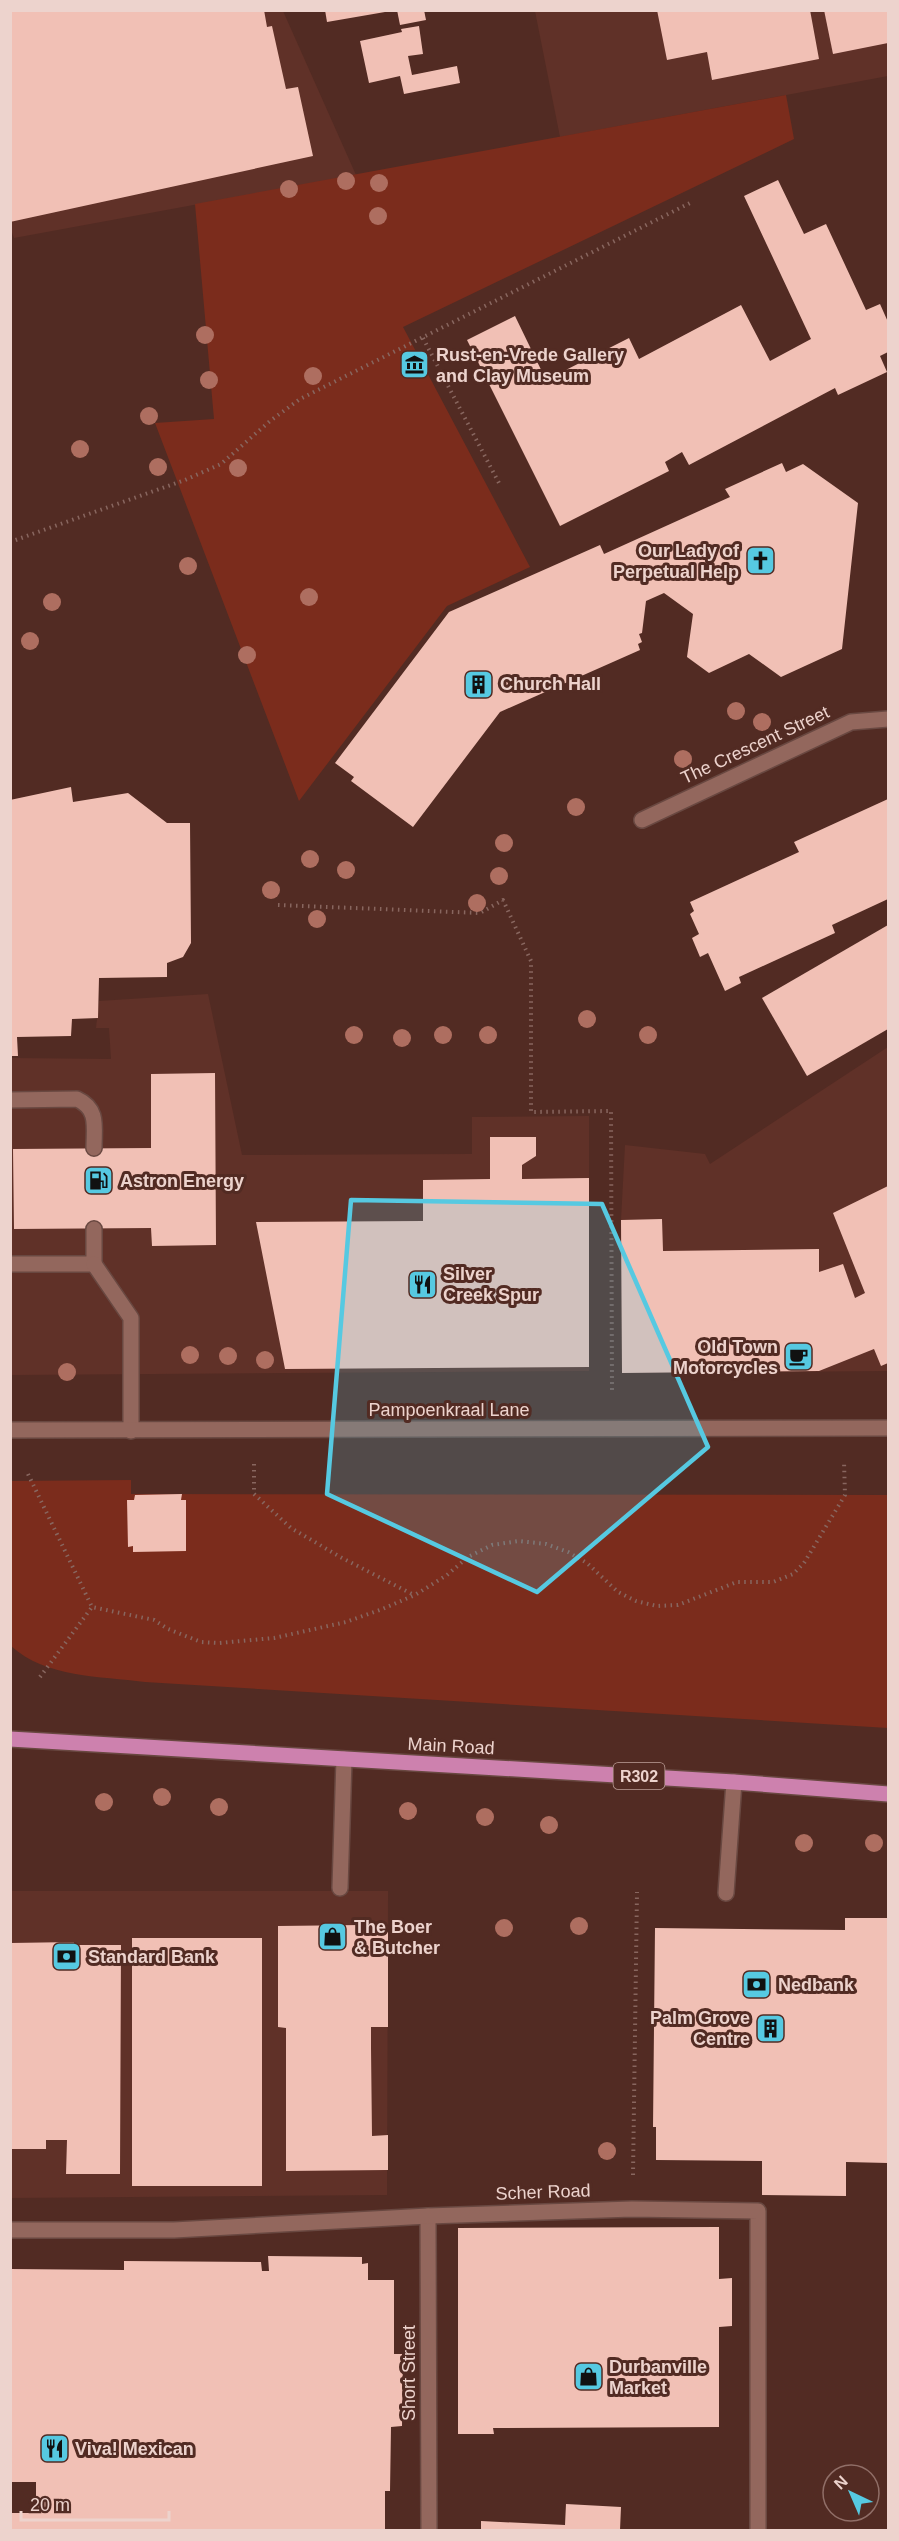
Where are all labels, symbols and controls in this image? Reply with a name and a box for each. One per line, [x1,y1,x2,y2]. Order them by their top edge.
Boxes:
place label: Rust-en-Vrede Gallery and Clay Museum [436,345,624,386]
museum icon: Rust-en-Vrede Gallery and Clay Museum [399,349,431,381]
place label: Our Lady of Perpetual Help [613,541,740,582]
church icon: Our Lady of Perpetual Help [744,545,776,577]
building icon: Church Hall [463,668,495,700]
place label: Church Hall [500,674,601,694]
street label: The Crescent Street [678,702,832,788]
fuel station icon: Astron Energy [83,1165,115,1197]
place label: Astron Energy [120,1171,244,1191]
place label: Silver Creek Spur [443,1264,539,1305]
restaurant icon: Silver Creek Spur [406,1268,438,1300]
place label: Old Town Motorcycles [673,1337,778,1378]
cafe icon: Old Town Motorcycles [783,1341,815,1373]
street label: Pampoenkraal Lane [368,1400,530,1420]
street label: Main Road [407,1734,495,1758]
road number: R302 [614,1763,664,1789]
place label: The Boer & Butcher [354,1917,440,1958]
shop icon: The Boer & Butcher [317,1921,349,1953]
bank icon: Standard Bank [51,1941,83,1973]
place label: Standard Bank [88,1947,216,1967]
bank icon: Nedbank [741,1969,773,2001]
place label: Nedbank [778,1975,855,1995]
place label: Palm Grove Centre [650,2008,750,2049]
building icon: Palm Grove Centre [755,2012,787,2044]
street label: Scher Road [495,2180,591,2204]
street label: Short Street [399,2325,419,2421]
place label: Durbanville Market [609,2357,707,2398]
shop icon: Durbanville Market [572,2361,604,2393]
restaurant icon: Viva! Mexican [38,2433,70,2465]
place label: Viva! Mexican [75,2439,194,2459]
north arrow [821,2463,881,2523]
text: N [831,2472,851,2493]
scale bar [21,2484,170,2522]
text: 20 m [30,2495,70,2515]

